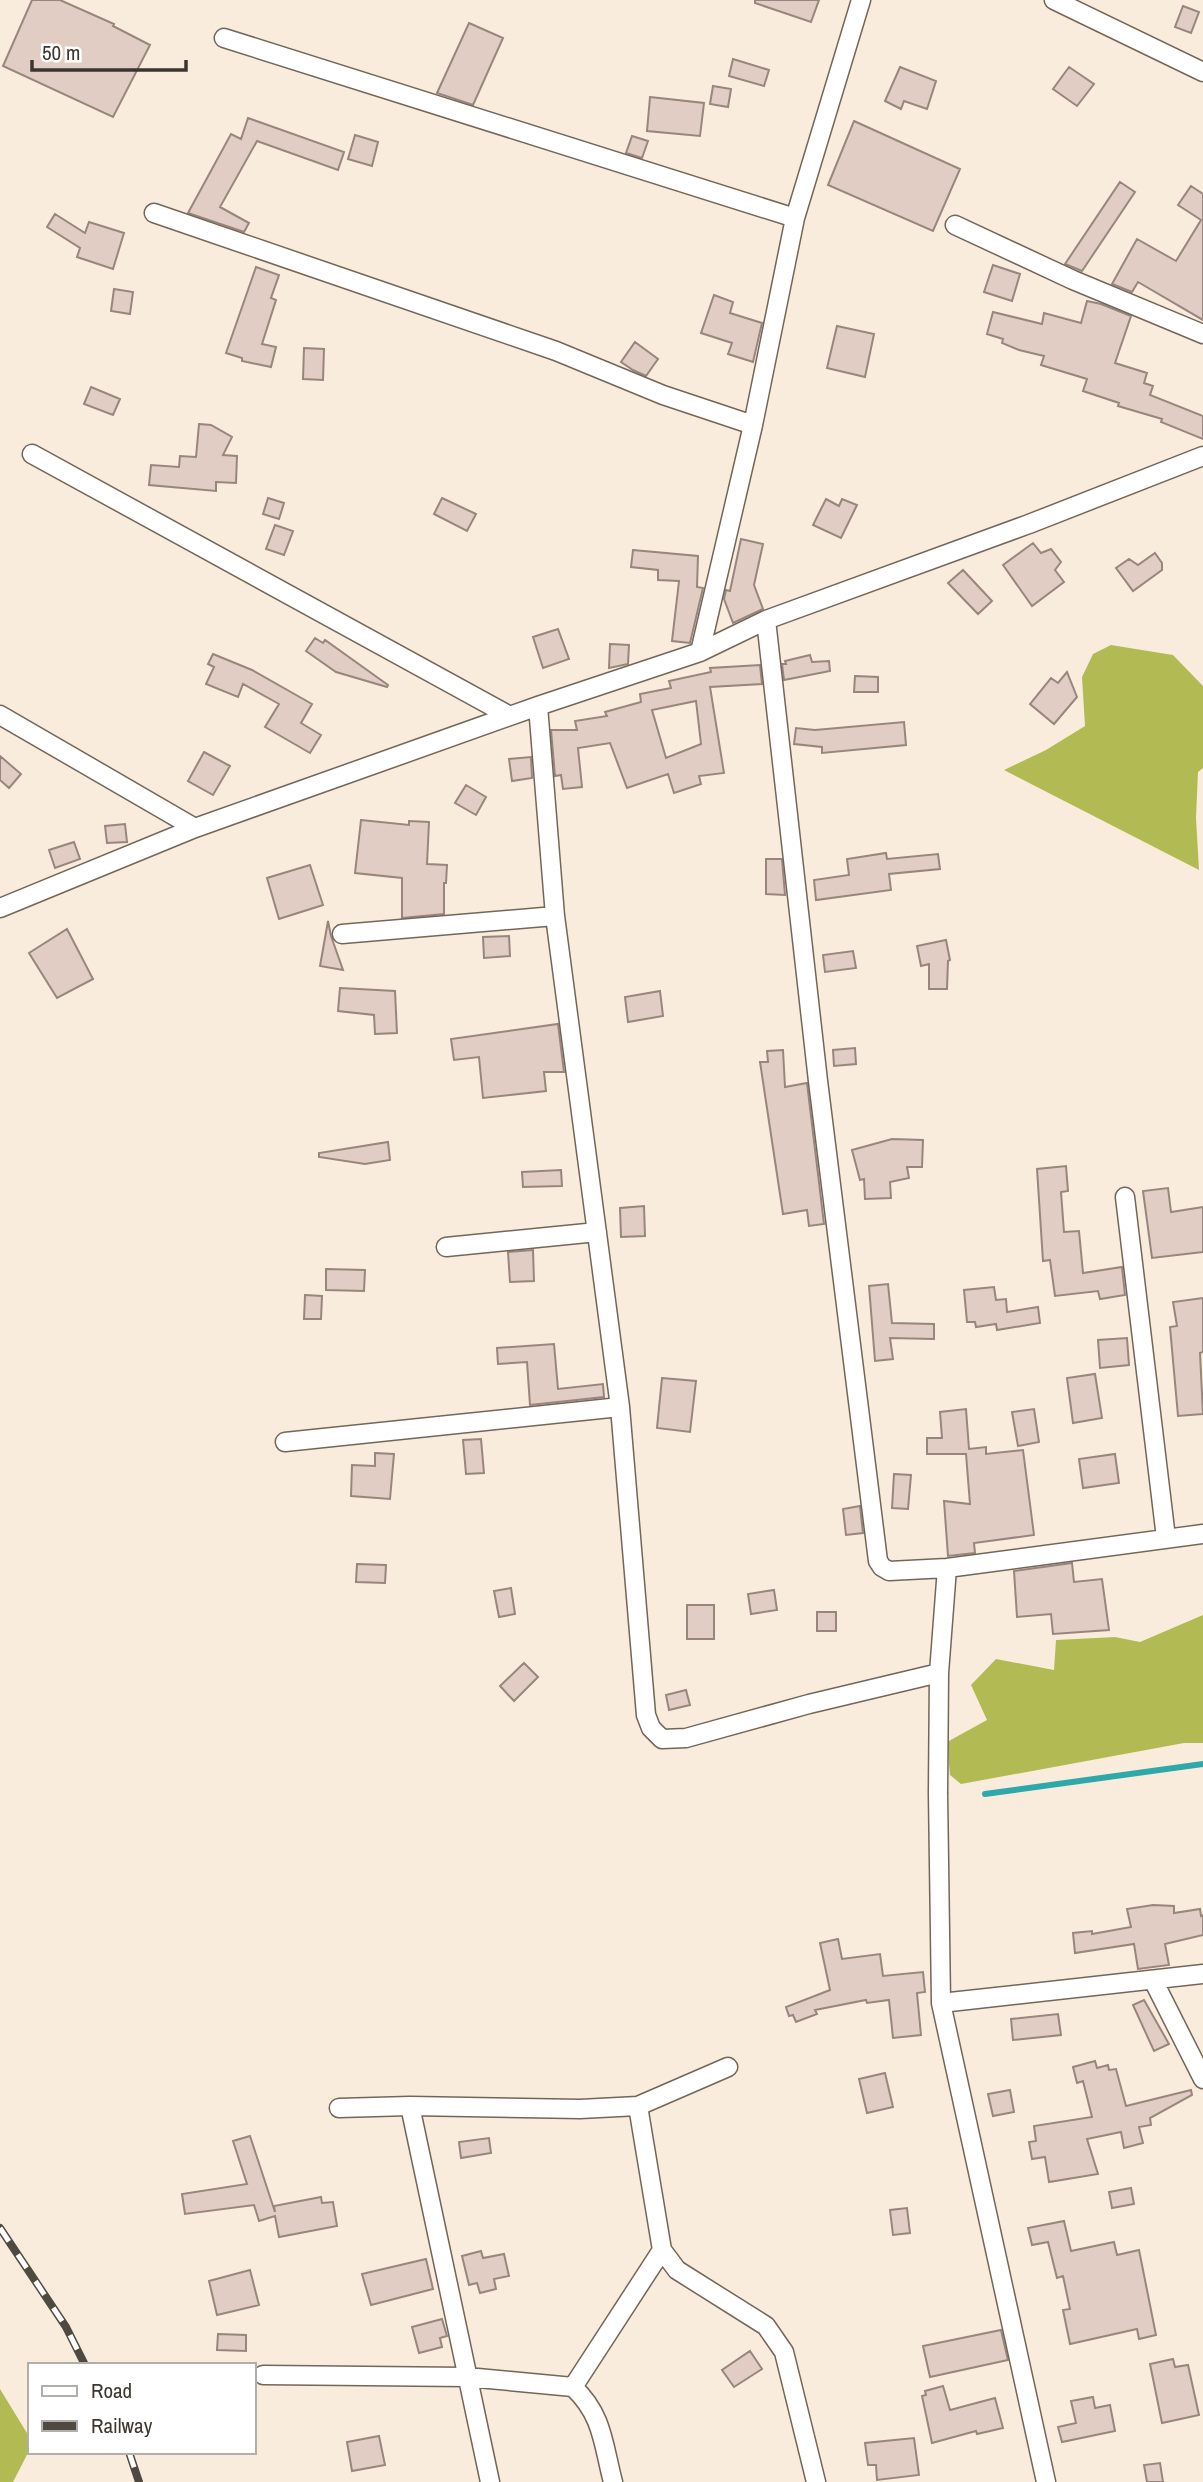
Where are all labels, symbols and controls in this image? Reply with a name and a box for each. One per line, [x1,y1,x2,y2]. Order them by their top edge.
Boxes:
scale bar [32,28,186,72]
text: 50 m [42,38,80,67]
legend [28,2363,256,2454]
text: Road [91,2376,132,2405]
text: Railway [91,2411,153,2440]

